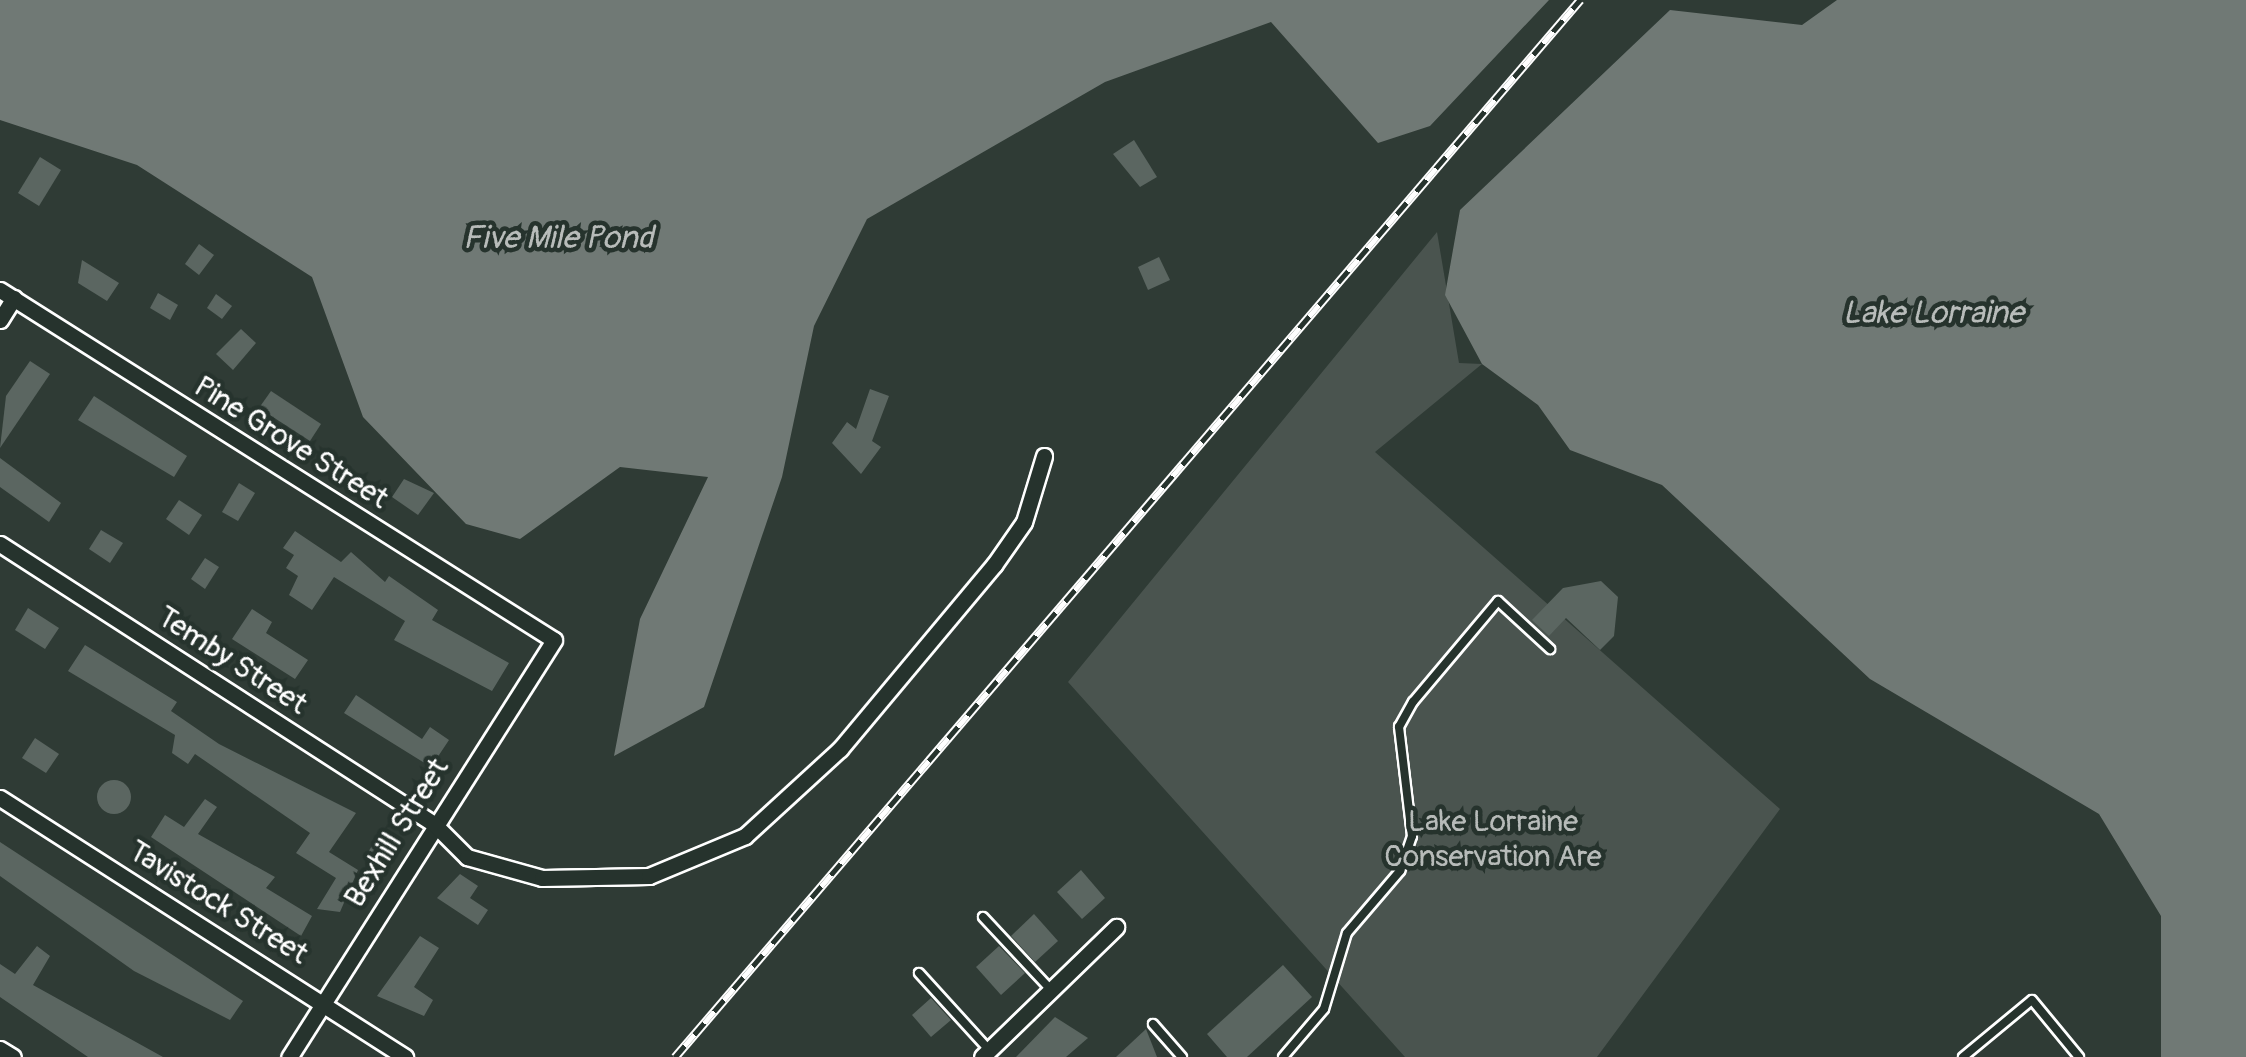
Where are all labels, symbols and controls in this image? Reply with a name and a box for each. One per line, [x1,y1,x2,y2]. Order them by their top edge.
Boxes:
water label: Five Mile Pond [463,219,653,257]
water label: Lake Lorraine [1842,294,2024,332]
street label: Pine Grove Street [187,369,395,517]
street label: Temby Street [150,599,314,723]
street label: Bexhill Street [337,752,457,914]
park label: Lake Lorraine Conservation Are [1384,804,1602,874]
street label: Tavistock Street [122,833,314,973]

